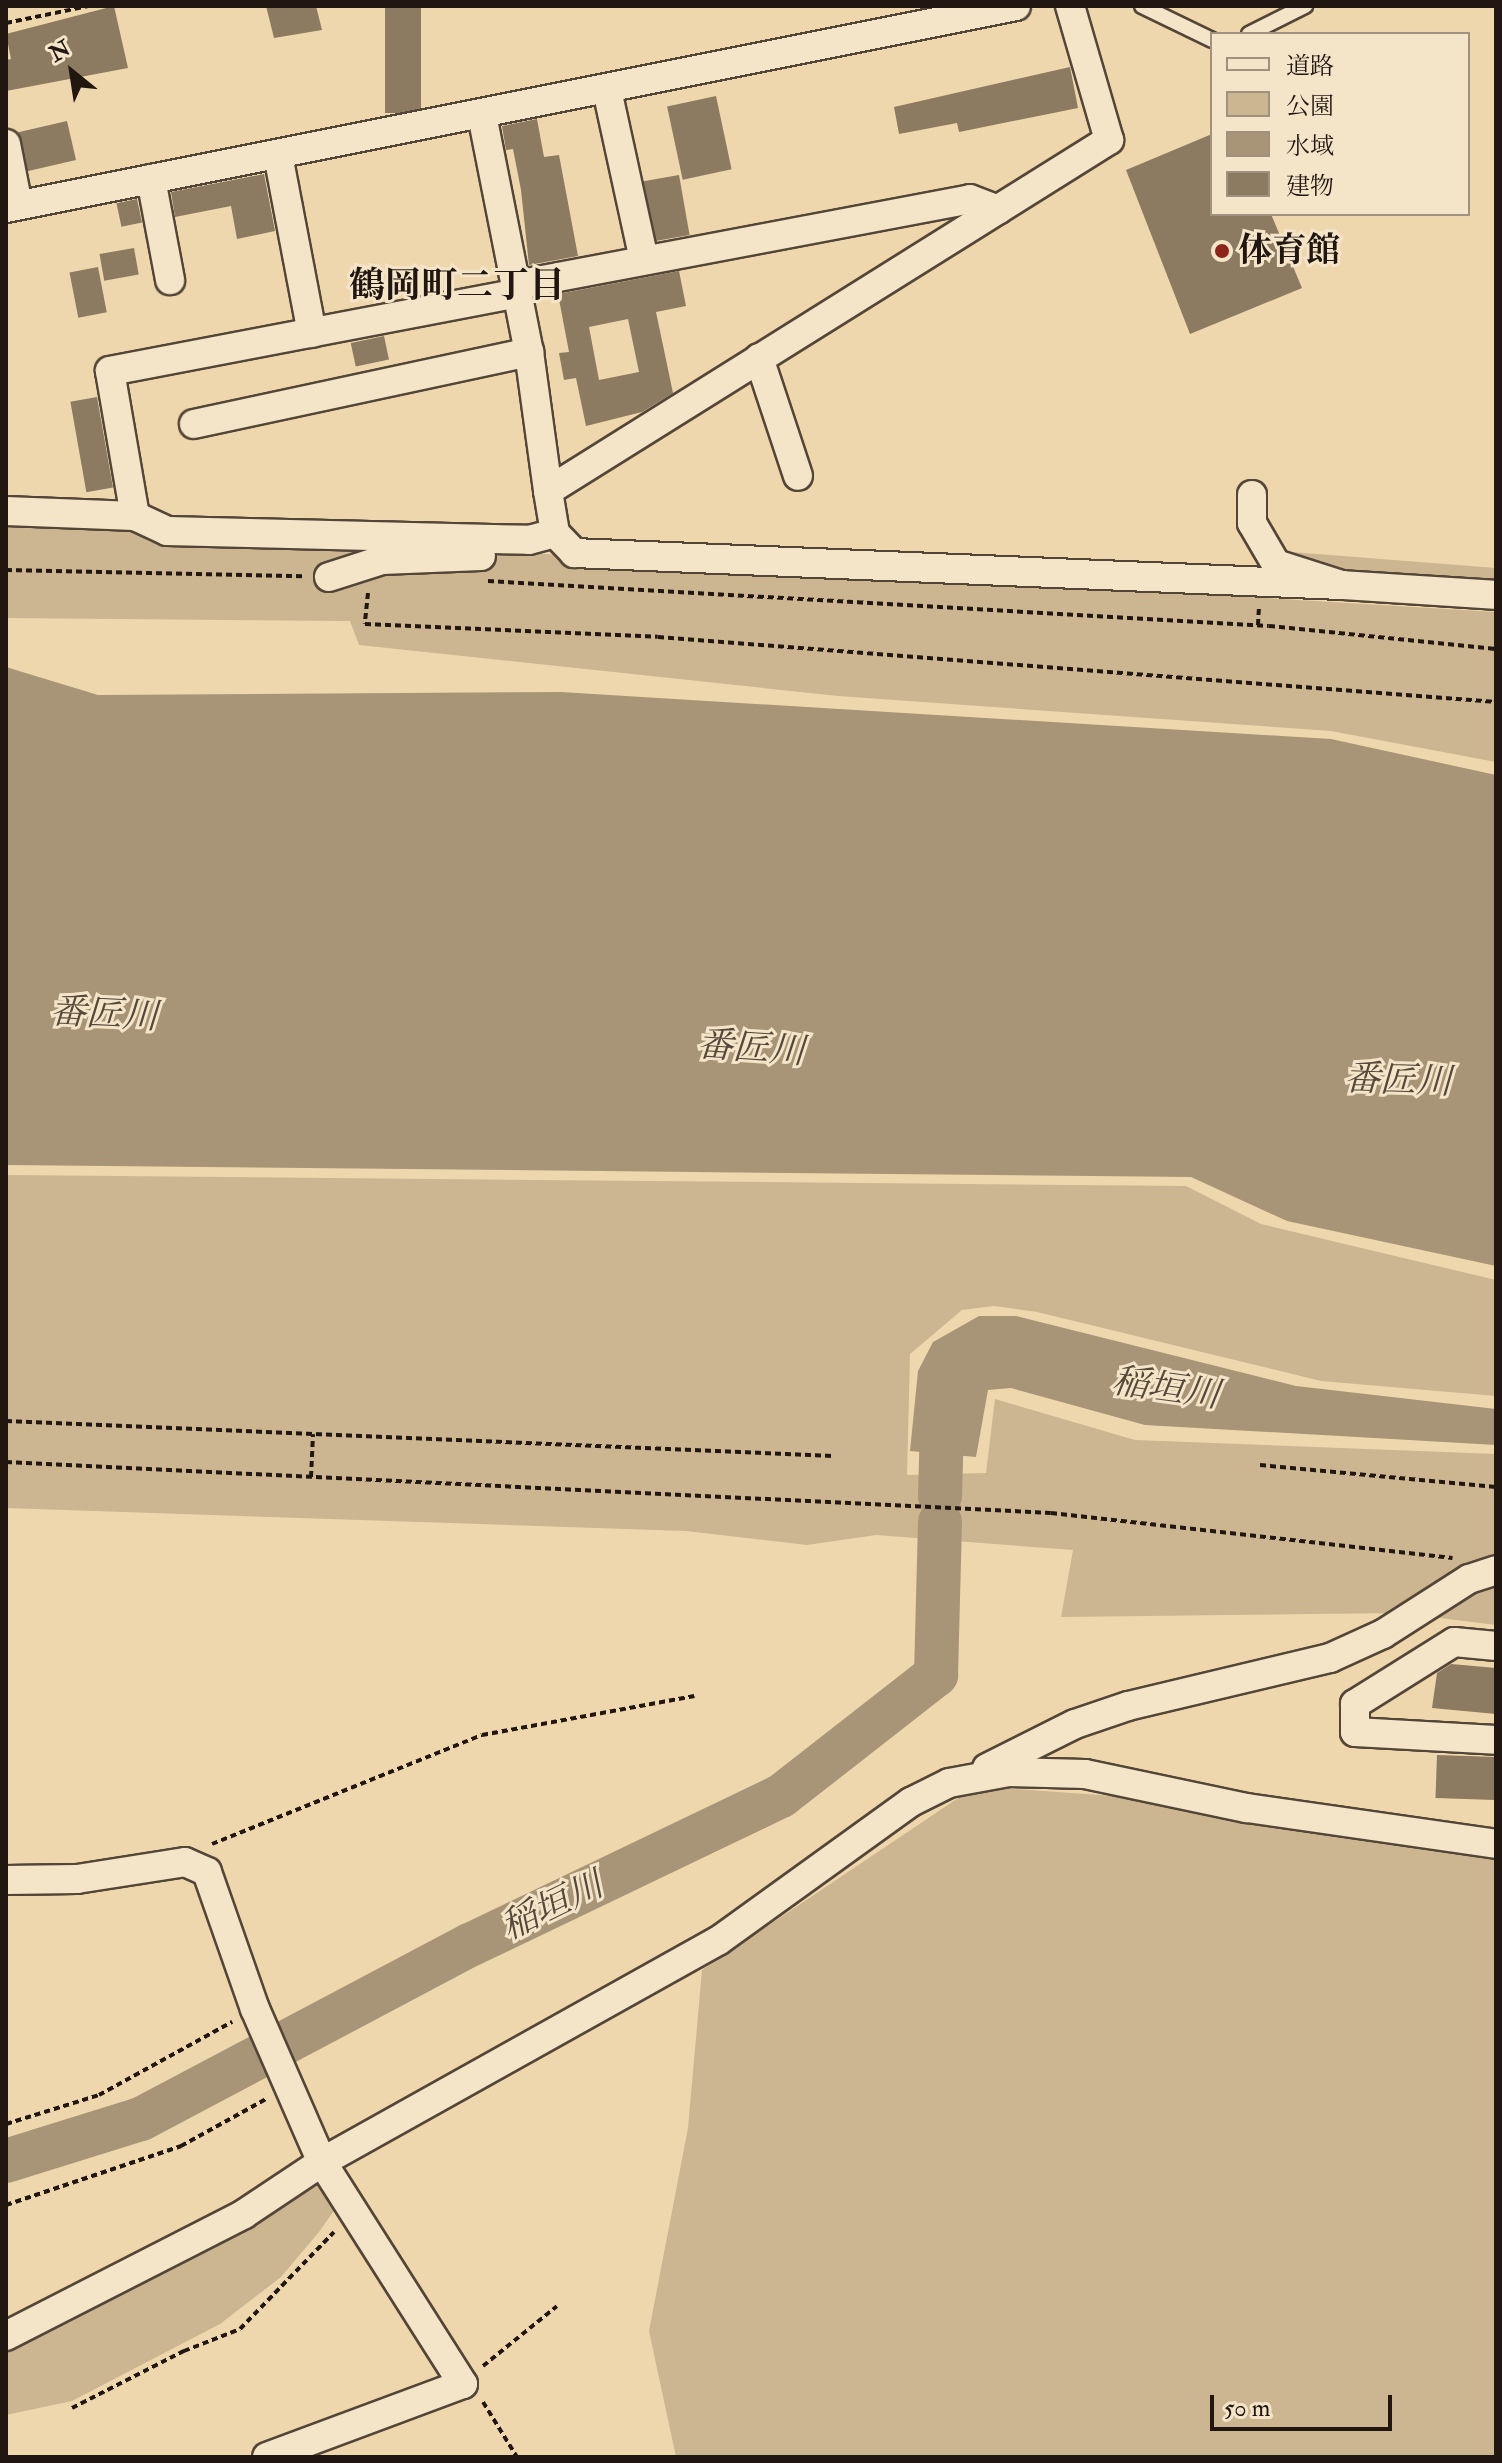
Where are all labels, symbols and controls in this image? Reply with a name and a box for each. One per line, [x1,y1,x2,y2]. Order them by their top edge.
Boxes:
north arrow [32,32,112,112]
legend [1210,32,1470,216]
text: N [44,34,76,68]
text: 道路 [1286,51,1334,82]
text: 公園 [1286,91,1334,122]
text: 水域 [1286,131,1334,162]
text: 建物 [1286,171,1334,202]
place label: 体育館 [1238,231,1340,271]
marker: 体育館 [1213,242,1231,260]
district label: 鶴岡町二丁目 [349,264,565,308]
water label: 番匠川 [49,990,159,1038]
water label: 番匠川 [696,1023,806,1073]
water label: 番匠川 [1343,1057,1453,1103]
water label: 稲垣川 [1110,1359,1222,1417]
water label: 稲垣川 [494,1863,610,1949]
scale bar [1214,2379,1396,2429]
text: 50 m [1224,2393,1270,2424]

